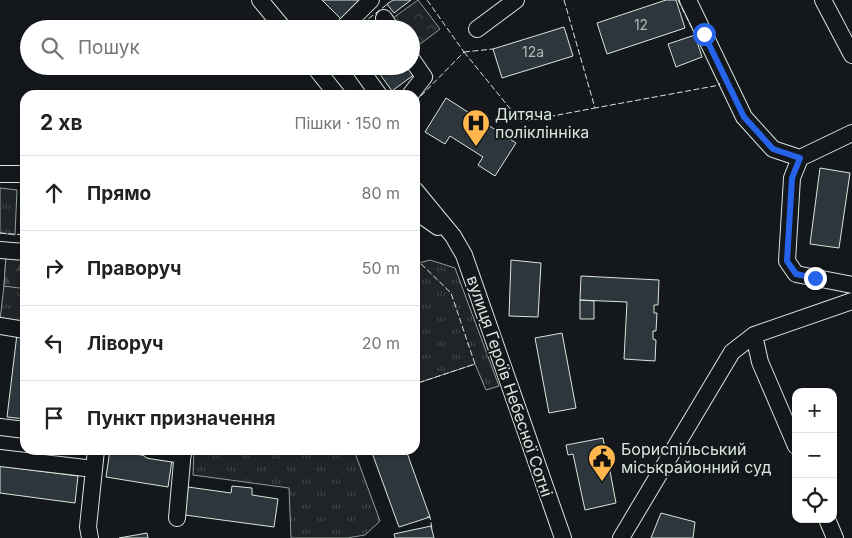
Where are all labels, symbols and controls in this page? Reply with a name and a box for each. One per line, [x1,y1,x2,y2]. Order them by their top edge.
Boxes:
house number: 12 [634,16,648,33]
search box [20,20,420,75]
route start [693,23,716,46]
icon: search [38,34,66,62]
text: Пошук [78,36,140,59]
house number: 12а [522,43,544,60]
place label: Дитяча поліклінніка [495,104,589,142]
hospital icon: Дитяча поліклінніка [461,108,491,147]
text: 2 хв [40,110,83,135]
text: Пішки · 150 m [294,113,400,133]
icon: ahead [40,179,68,207]
text: Прямо [87,182,151,205]
text: 80 m [361,183,400,203]
icon: right [40,254,68,282]
text: Праворуч [87,257,181,280]
text: 50 m [362,258,400,278]
route end [804,267,827,290]
street label: вулиця Героїв Небесної Сотні [463,273,557,499]
icon: left [40,329,68,357]
text: Ліворуч [87,332,163,355]
text: 20 m [362,333,400,353]
map controls [792,388,837,523]
button: + [792,388,837,433]
icon: arrive [40,404,68,432]
text: Пункт призначення [87,407,275,430]
button: − [792,433,837,478]
place label: Бориспільський міськрайонний суд [621,439,771,477]
public building icon: Бориспільський міськрайонний суд [587,443,617,482]
button: locate [792,478,837,523]

